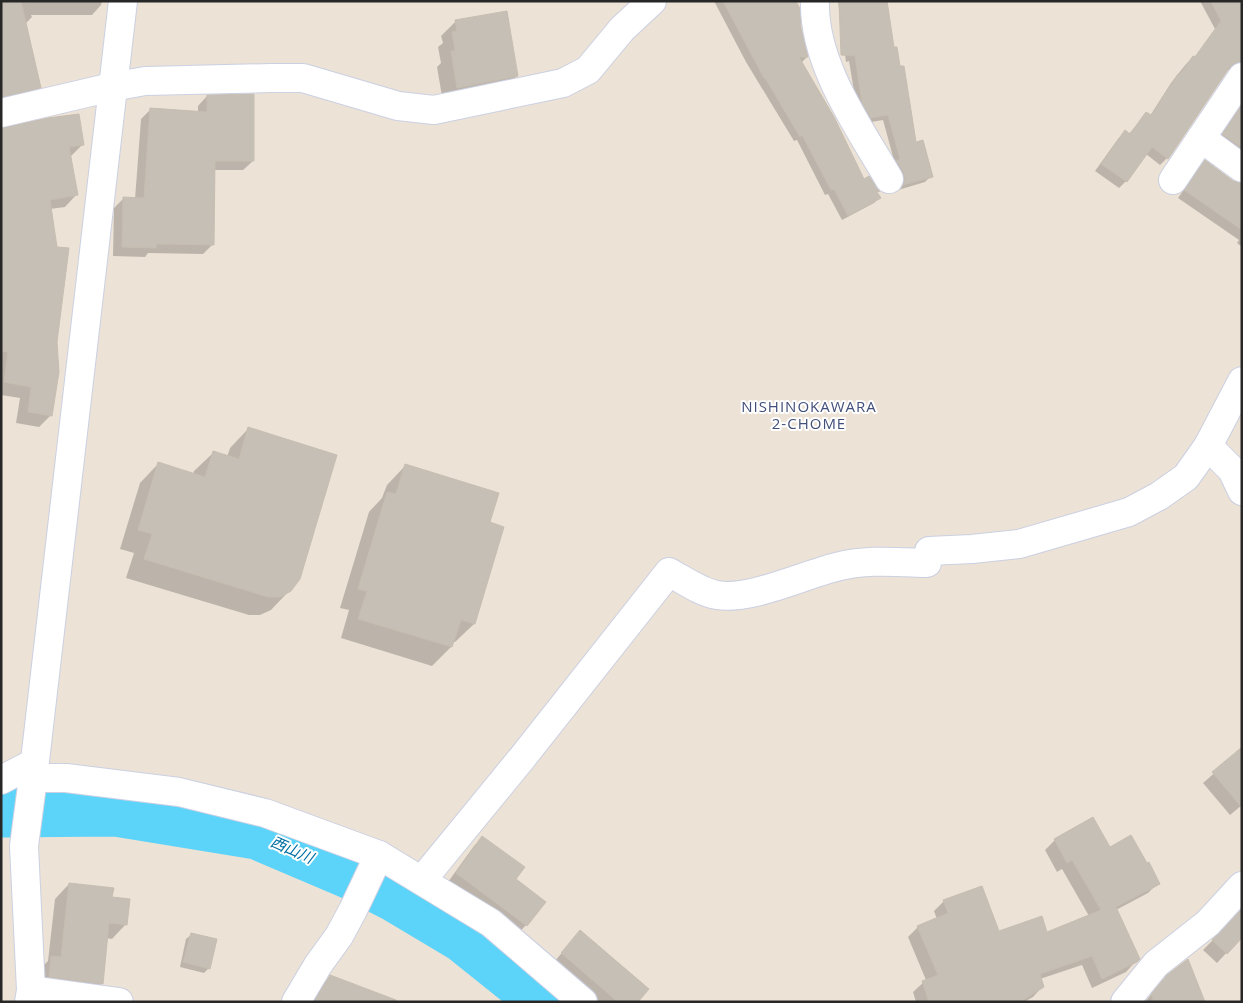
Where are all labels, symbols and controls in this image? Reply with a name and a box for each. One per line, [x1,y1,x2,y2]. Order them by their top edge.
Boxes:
district label: NISHINOKAWARA 2-CHOME [741,396,877,433]
water label: 西山川 [268,831,319,868]

